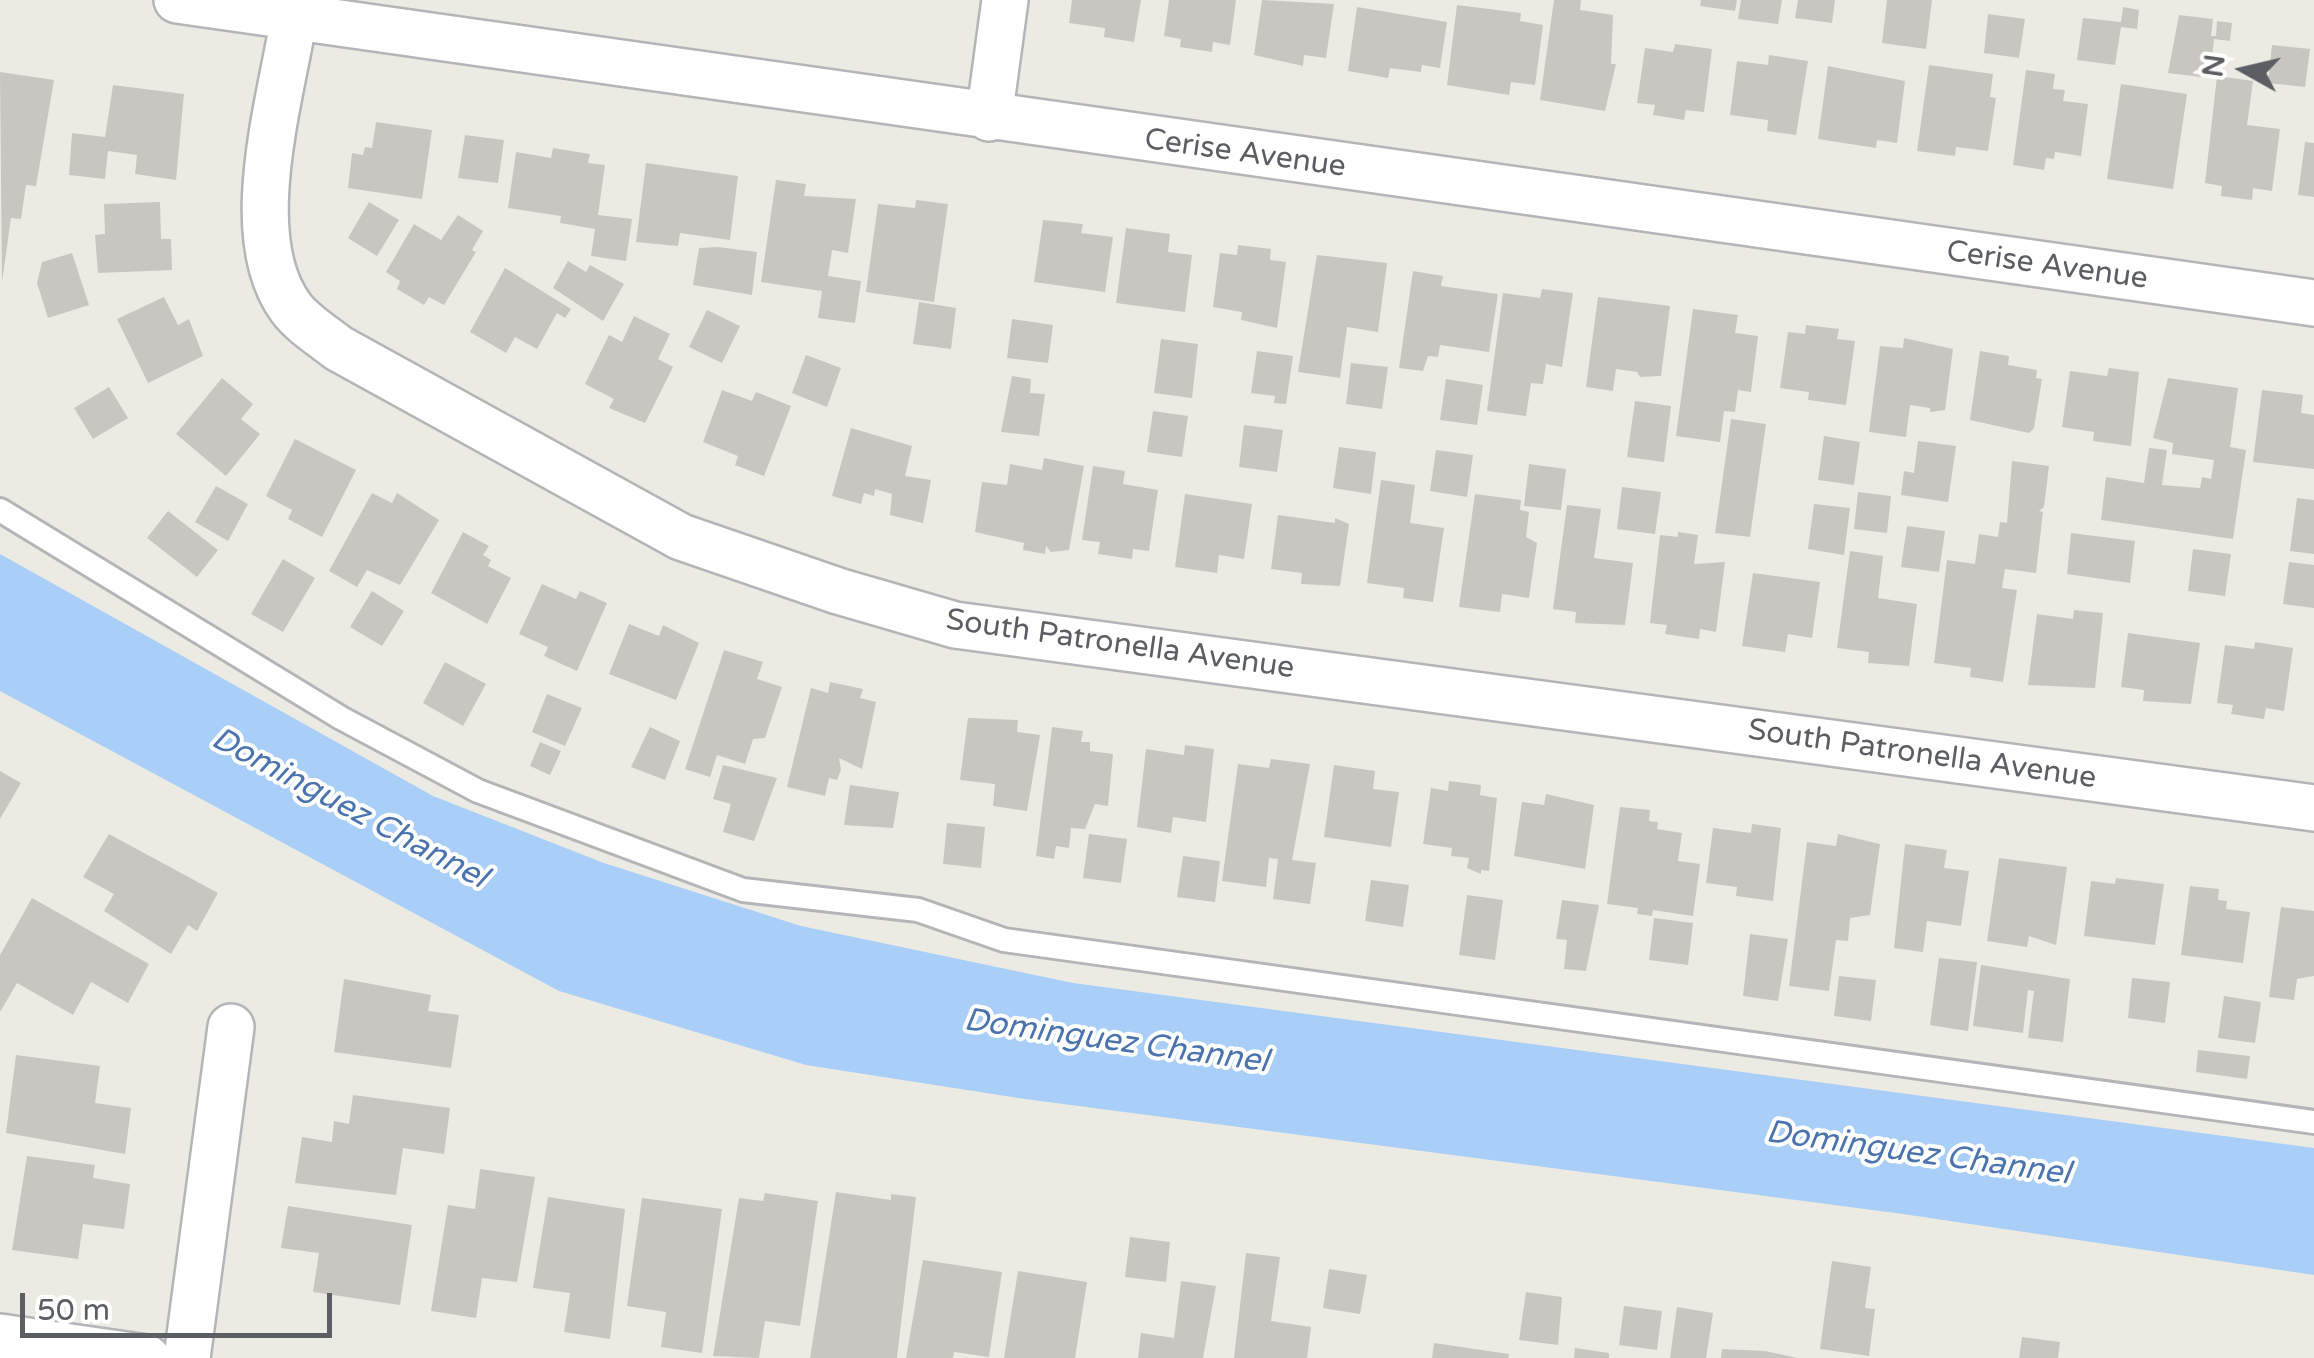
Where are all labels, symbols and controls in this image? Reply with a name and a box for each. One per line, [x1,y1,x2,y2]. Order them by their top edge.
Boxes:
north arrow [2194,20,2294,120]
text: N [2196,52,2233,79]
street label: Cerise Avenue [1142,122,1348,186]
street label: Cerise Avenue [1944,234,2150,298]
street label: South Patronella Avenue [944,603,1296,687]
street label: South Patronella Avenue [1746,713,2098,797]
water label: Dominguez Channel [205,720,493,898]
water label: Dominguez Channel [962,1002,1270,1082]
water label: Dominguez Channel [1764,1114,2072,1194]
scale bar [25,1273,338,1335]
text: 50 m [37,1292,110,1329]

